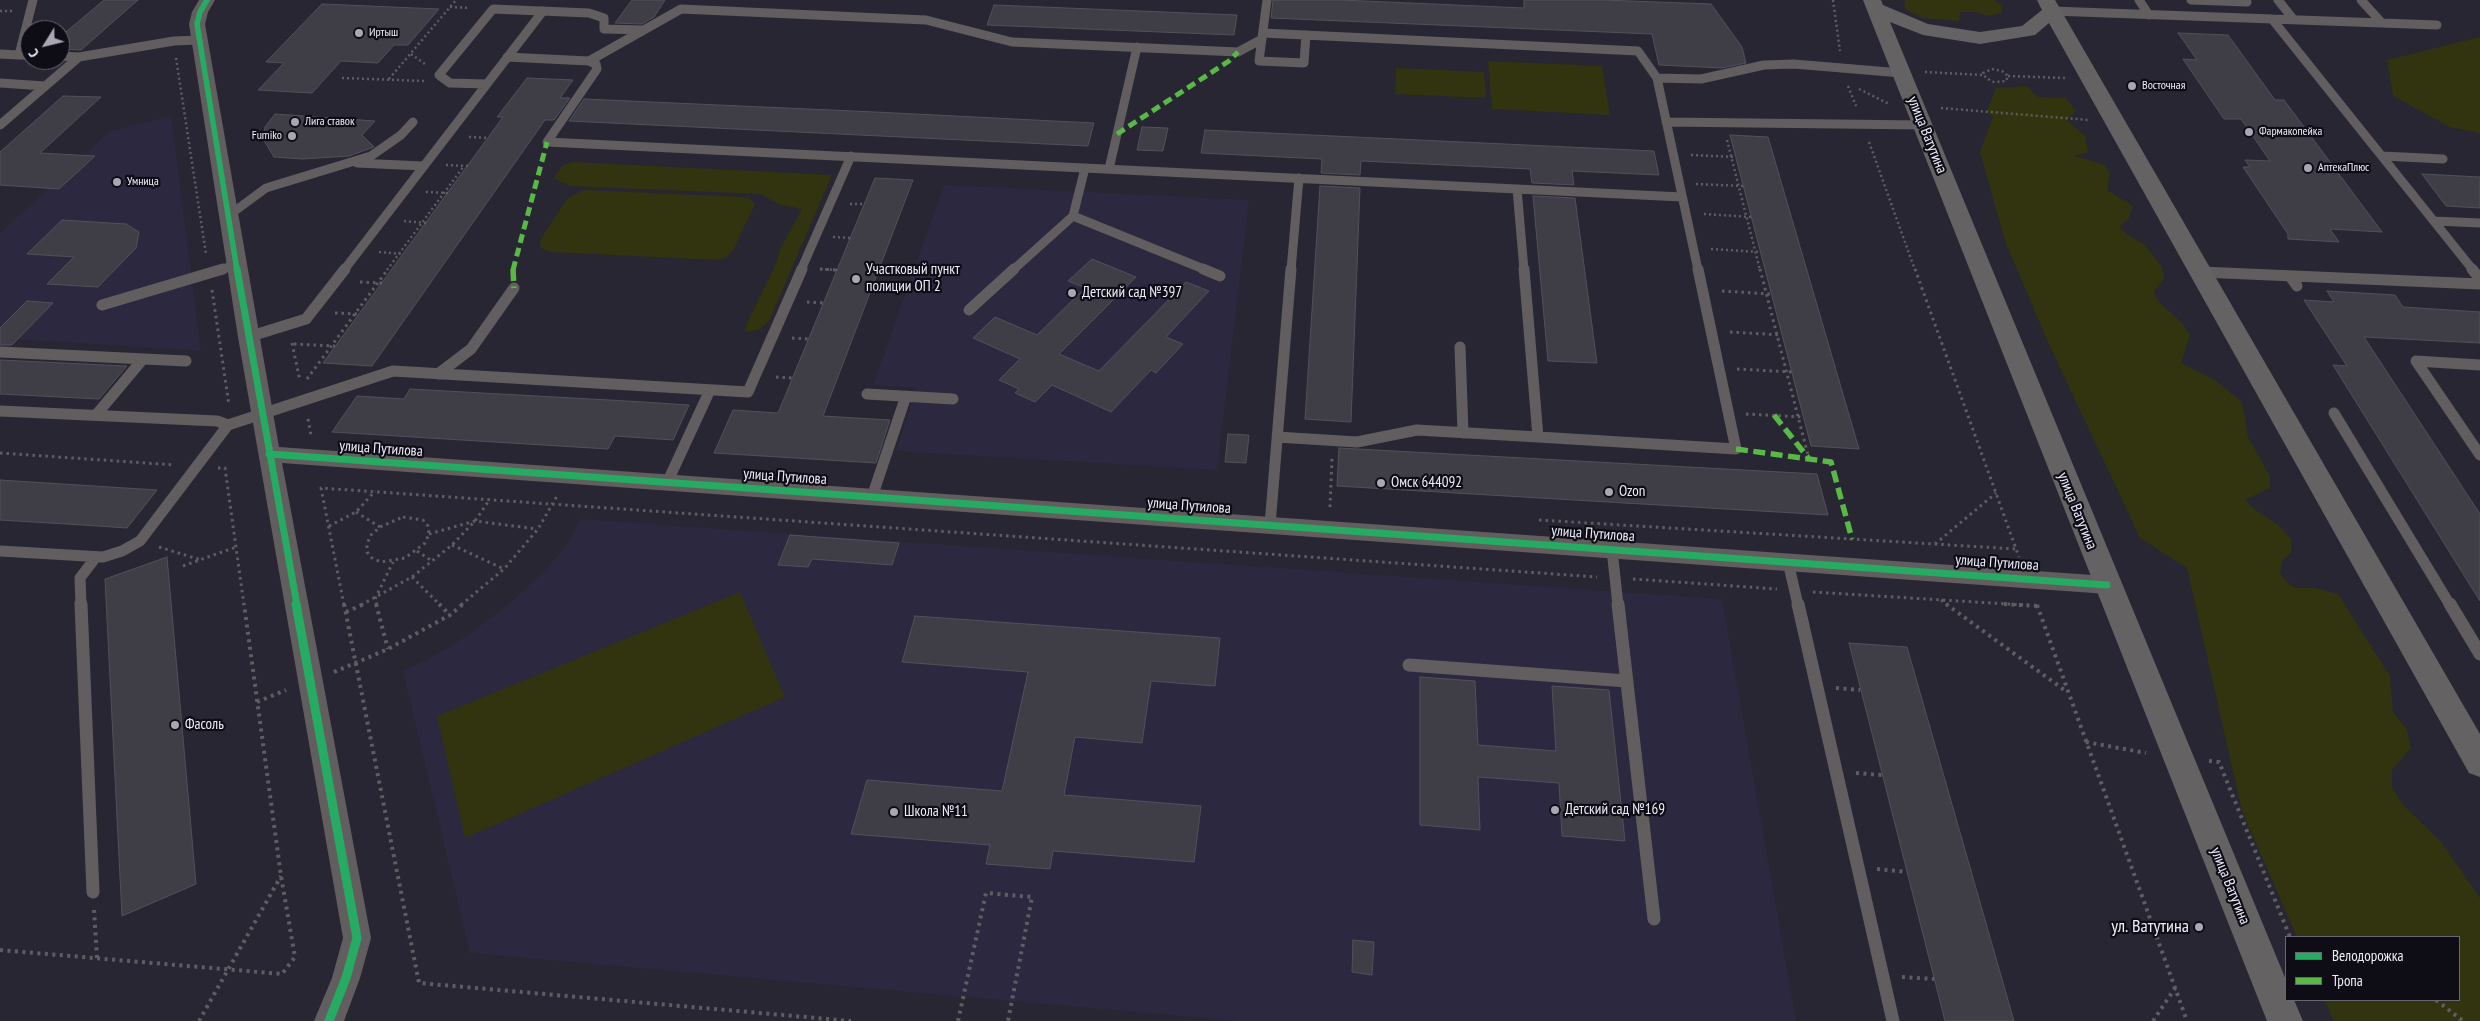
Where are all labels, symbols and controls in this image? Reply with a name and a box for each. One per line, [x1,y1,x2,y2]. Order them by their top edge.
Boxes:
north arrow [20,20,70,70]
place label: Иртыш [369,26,398,40]
marker: Иртыш [353,27,365,39]
text: С [25,45,43,61]
place label: Восточная [2142,79,2185,93]
marker: Восточная [2126,80,2138,92]
street label: улица Ватутина [1903,94,1951,176]
place label: Лига ставок [305,115,355,129]
marker: Лига ставок [289,116,301,128]
place label: Фармакопейка [2259,125,2322,139]
marker: Фармакопейка [2243,126,2255,138]
place label: Fumiko [252,129,282,143]
marker: Fumiko [286,130,298,142]
place label: АптекаПлюс [2318,161,2369,175]
marker: АптекаПлюс [2302,162,2314,174]
place label: Умница [127,175,159,189]
marker: Умница [111,176,123,188]
place label: Участковый пункт полиции ОП 2 [866,261,960,296]
marker: Участковый пункт полиции ОП 2 [850,273,862,285]
place label: Детский сад №397 [1082,284,1182,302]
marker: Детский сад №397 [1066,287,1078,299]
street label: улица Путилова [339,437,423,461]
street label: улица Путилова [743,465,827,489]
street label: улица Ватутина [2053,470,2101,552]
place label: Омск 644092 [1391,474,1462,492]
marker: Омск 644092 [1375,477,1387,489]
place label: Ozon [1619,483,1645,501]
marker: Ozon [1603,486,1615,498]
street label: улица Путилова [1147,494,1231,518]
street label: улица Путилова [1551,522,1635,546]
street label: улица Путилова [1955,551,2039,575]
place label: Фасоль [185,716,224,734]
marker: Фасоль [169,719,181,731]
place label: Детский сад №169 [1565,801,1665,819]
place label: Школа №11 [904,803,968,821]
marker: Детский сад №169 [1549,804,1561,816]
marker: Школа №11 [888,806,900,818]
street label: улица Ватутина [2206,845,2254,927]
place label: ул. Ватутина [2111,916,2189,938]
marker: ул. Ватутина [2193,921,2205,933]
legend [2285,936,2460,1001]
text: Велодорожка [2332,946,2403,965]
text: Тропа [2332,971,2363,990]

